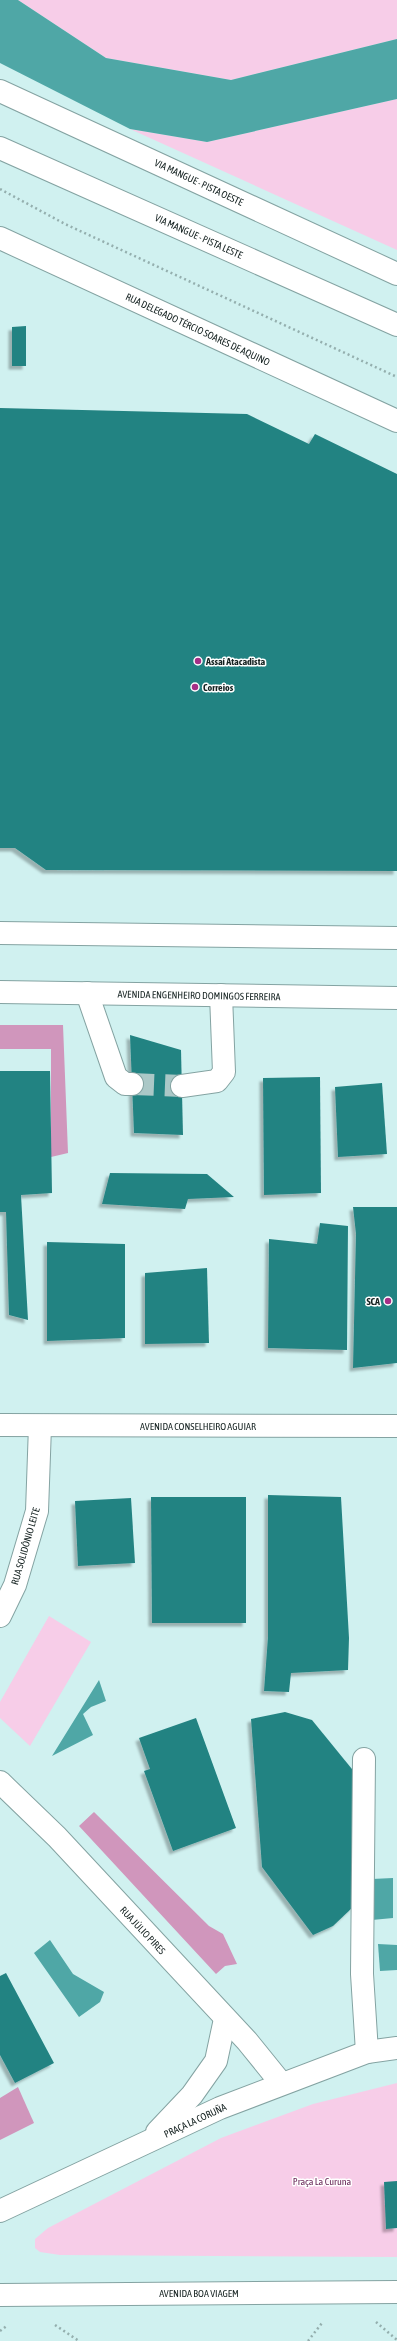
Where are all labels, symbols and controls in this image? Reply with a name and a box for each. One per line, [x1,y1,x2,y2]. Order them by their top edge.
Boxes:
street label: VIA MANGUE - PISTA OESTE [153,157,246,208]
street label: VIA MANGUE - PISTA LESTE [153,212,245,261]
street label: RUA DELEGADO TÉRCIO SOARES DE AQUINO [124,291,272,368]
marker: Assaí Atacadista [193,656,203,666]
place label: Assaí Atacadista [205,656,266,667]
marker: Correios [190,682,200,692]
place label: Correios [203,682,234,693]
street label: AVENIDA ENGENHEIRO DOMINGOS FERREIRA [117,989,281,1002]
place label: SCA [366,1296,380,1307]
marker: SCA [383,1296,393,1306]
street label: AVENIDA CONSELHEIRO AGUIAR [140,1421,256,1432]
street label: RUA SOLIDÔNIO LEITE [9,1505,42,1586]
street label: RUA JÚLIO PIRES [118,1904,167,1956]
street label: PRAÇA LA CORUÑA [162,2101,228,2140]
park label: Praça La Curuna [293,2176,352,2187]
street label: AVENIDA BOA VIAGEM [159,2288,239,2299]

